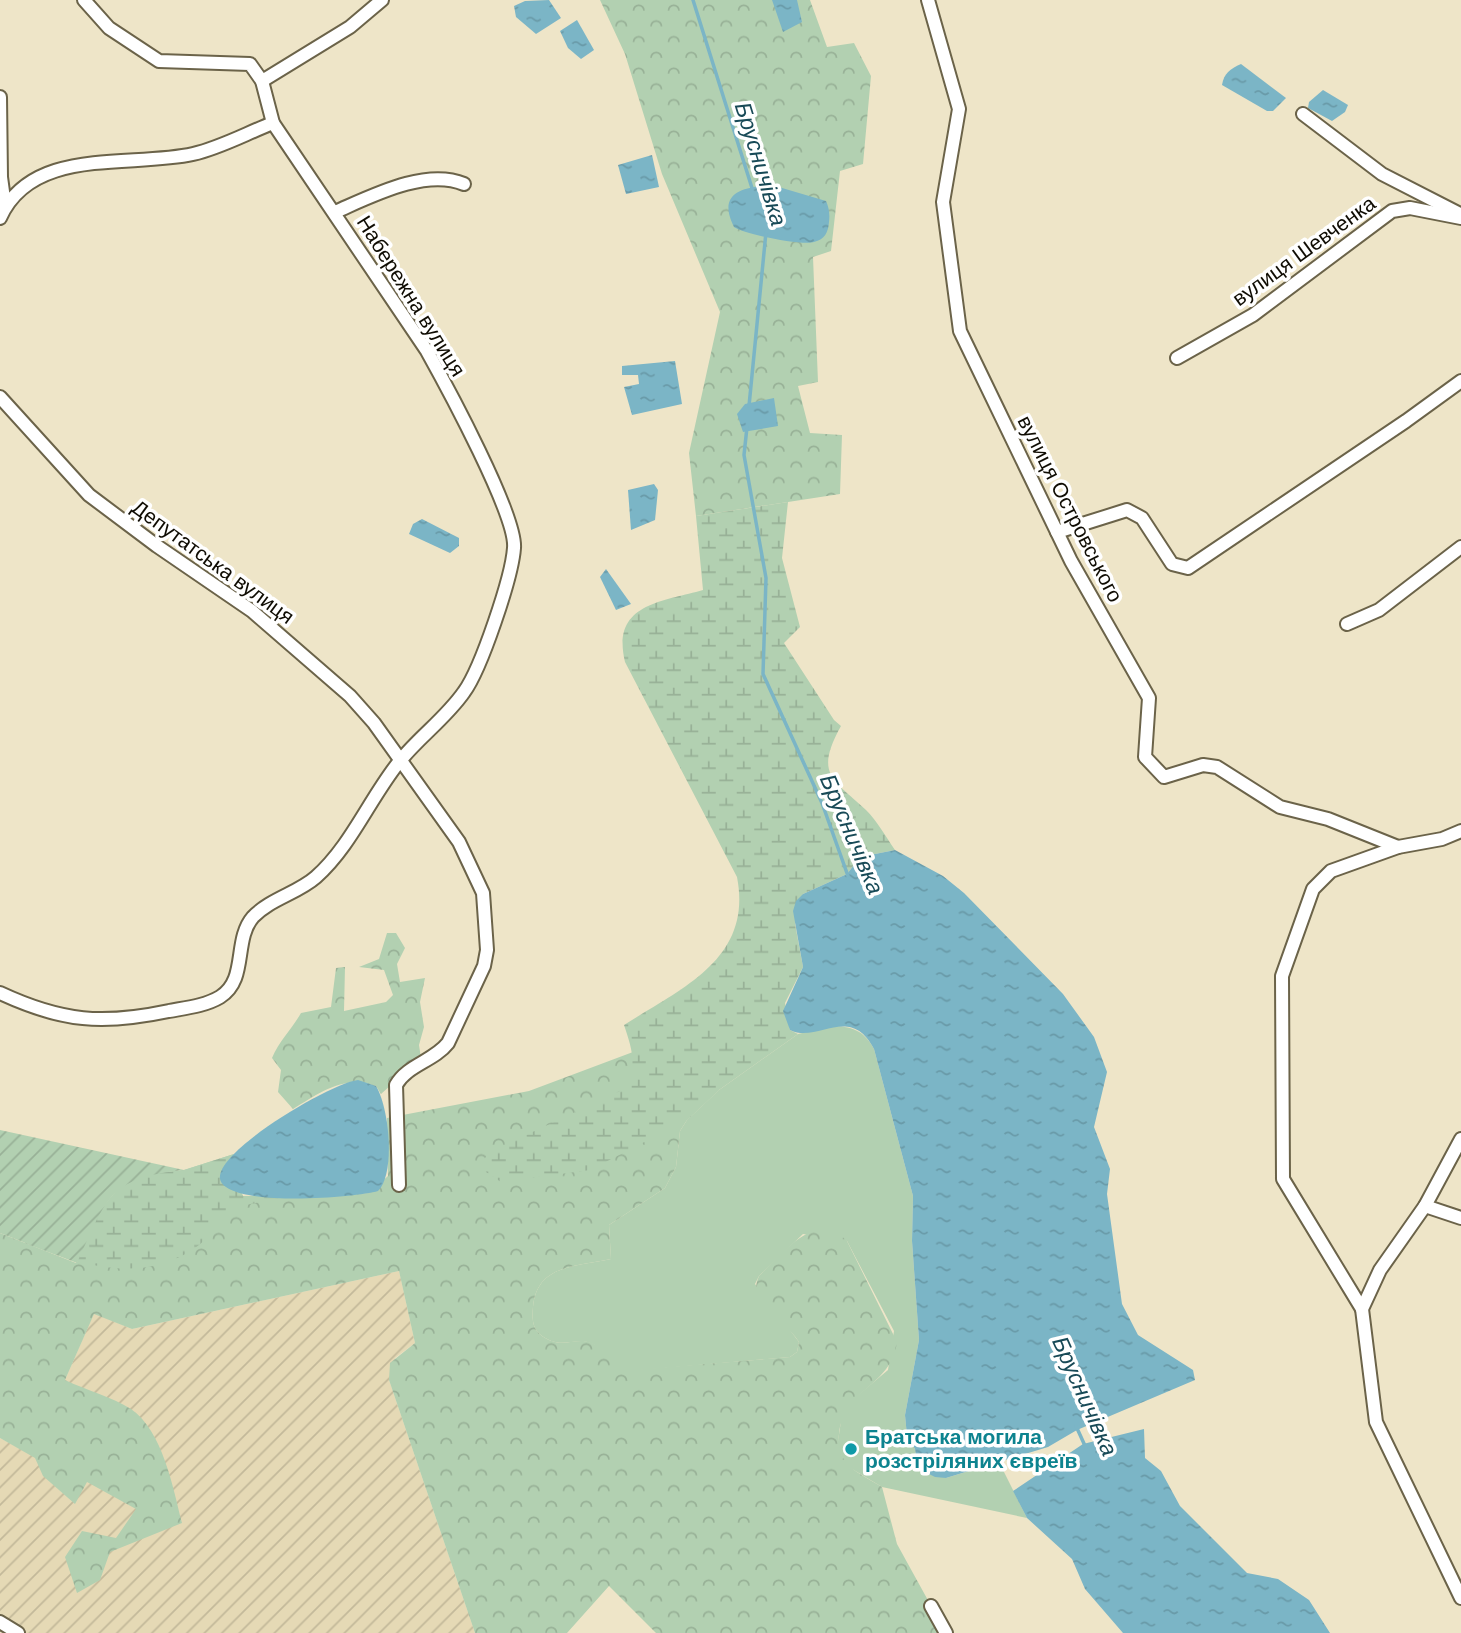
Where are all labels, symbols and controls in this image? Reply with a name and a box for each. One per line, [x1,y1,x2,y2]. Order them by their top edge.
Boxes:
water label: Брусничівка [730,99,792,229]
street label: вулиця Шевченка [1228,191,1380,310]
street label: Набережна вулиця [353,211,470,380]
street label: вулиця Островського [1013,412,1127,606]
street label: Депутатська вулиця [128,495,299,628]
water label: Брусничівка [815,770,889,898]
water label: Брусничівка [1047,1332,1123,1460]
place label: Братська могила розстріляних євреїв [865,1425,1078,1472]
marker: Братська могила розстріляних євреїв [843,1441,859,1457]

